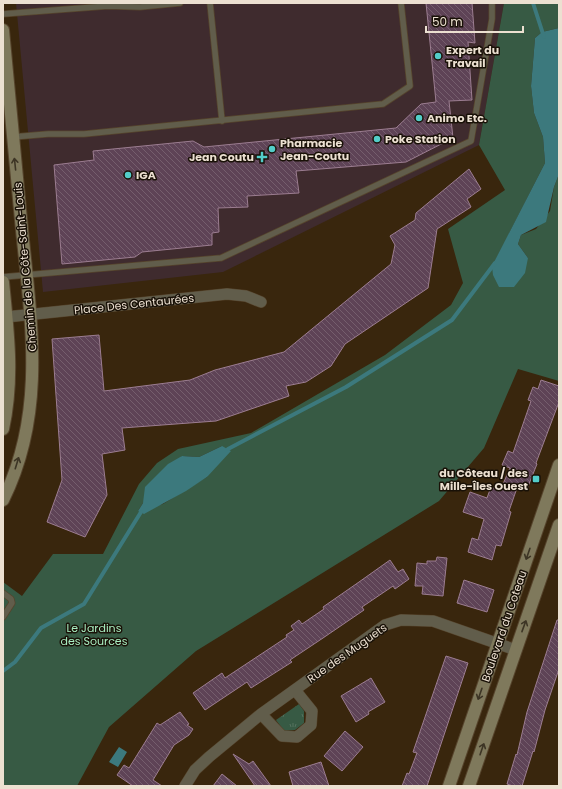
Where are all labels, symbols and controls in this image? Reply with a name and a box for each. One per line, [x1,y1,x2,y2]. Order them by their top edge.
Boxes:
scale bar [426,8,523,34]
text: 50 m [432,13,463,30]
place label: Expert du Travail [446,42,499,71]
marker: Expert du Travail [433,51,443,61]
place label: Animo Etc. [427,110,487,126]
marker: Animo Etc. [414,113,424,123]
place label: Poke Station [385,131,456,147]
marker: Poke Station [372,134,382,144]
place label: Pharmacie Jean-Coutu [280,135,349,164]
marker: Pharmacie Jean-Coutu [267,144,277,154]
place label: Jean Coutu [189,149,254,165]
marker: Jean Coutu [257,152,267,162]
one-way arrow [12,158,19,171]
place label: IGA [136,167,156,183]
marker: IGA [123,170,133,180]
street label: Chemin de la Côte-Saint-Louis [10,181,40,352]
street label: Place Des Centaurées [73,290,195,318]
one-way arrow [14,457,21,470]
place label: du Côteau / des Mille-Îles Ouest [439,465,529,494]
marker: du Côteau / des Mille-Îles Ouest [531,474,541,484]
one-way arrow [524,547,532,559]
street label: Boulevard du Coteau [477,568,531,684]
street label: Rue des Muguets [304,619,390,687]
park label: Le Jardins des Sources [61,620,128,649]
one-way arrow [521,620,528,633]
one-way arrow [476,688,484,700]
one-way arrow [479,743,486,756]

